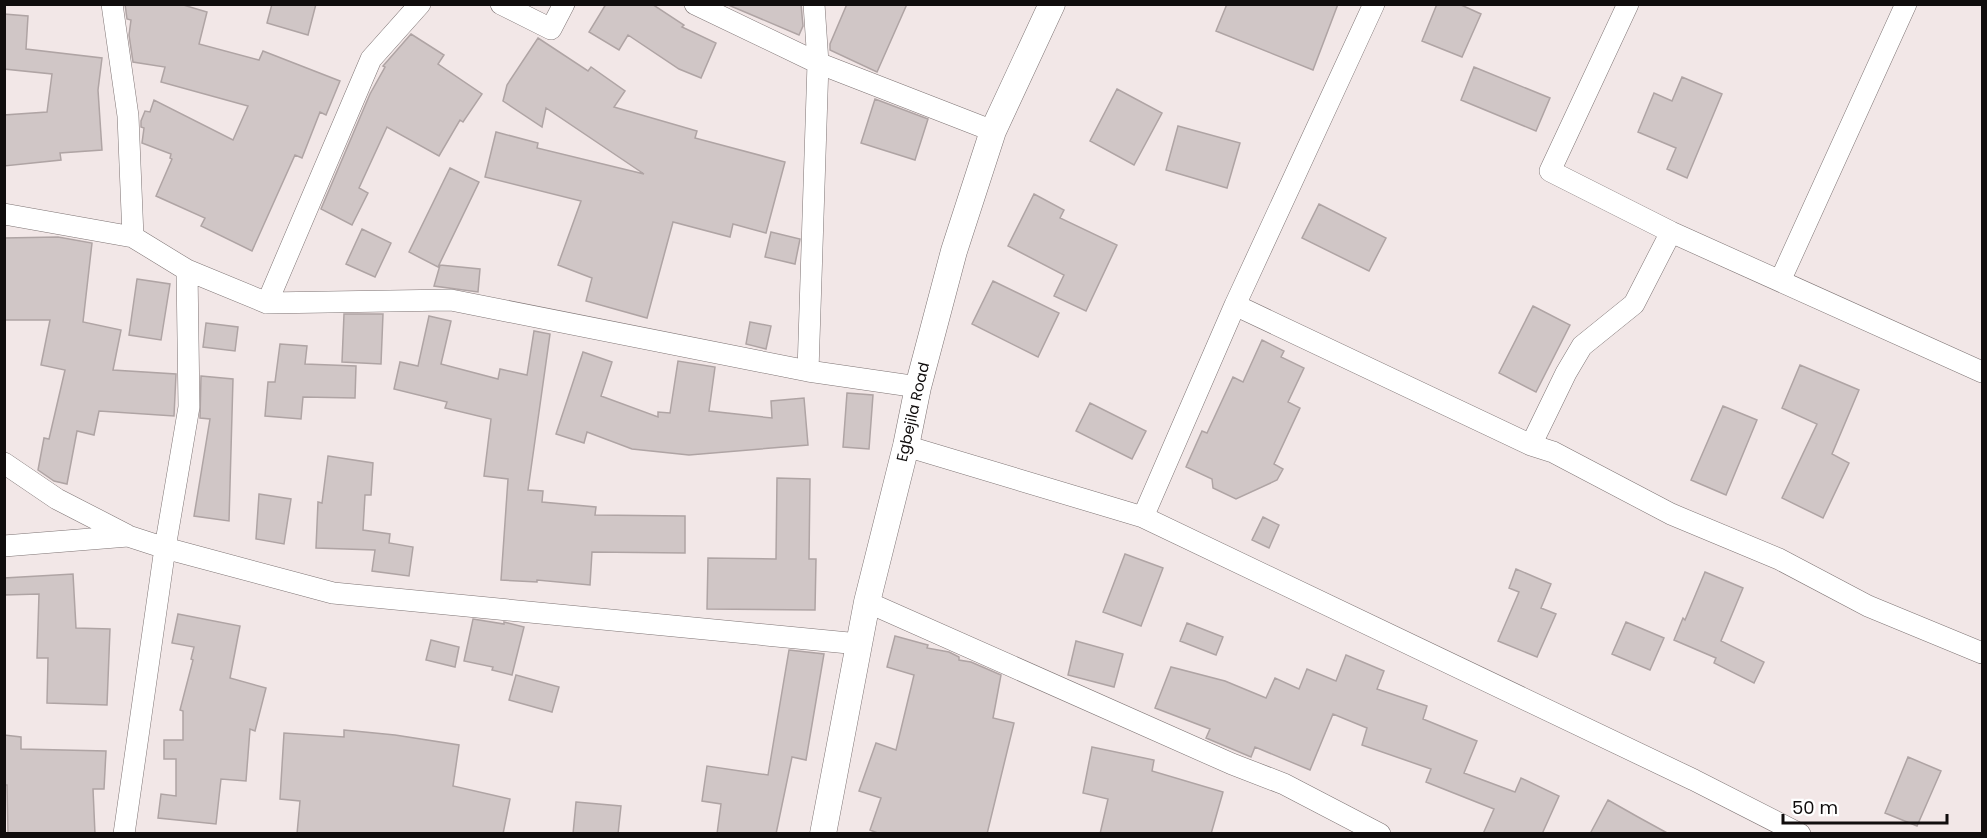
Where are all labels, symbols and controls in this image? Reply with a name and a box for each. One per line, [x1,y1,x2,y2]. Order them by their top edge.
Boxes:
street label: Egbejila Road [891,360,934,464]
scale bar [1783,787,1946,825]
text: 50 m [1792,795,1838,820]

